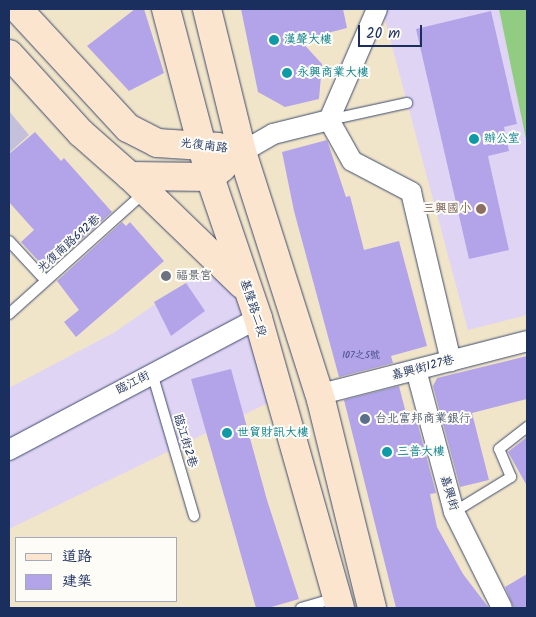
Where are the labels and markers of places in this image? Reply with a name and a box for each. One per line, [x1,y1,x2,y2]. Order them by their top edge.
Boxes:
place label: 漢聲大樓 [284,33,332,47]
marker: 漢聲大樓 [268,34,280,46]
place label: 永興商業大樓 [297,66,369,80]
marker: 永興商業大樓 [281,67,293,79]
place label: 辦公室 [484,132,520,146]
marker: 辦公室 [468,133,480,145]
place label: 三興國小 [423,202,471,216]
marker: 三興國小 [475,203,487,215]
place label: 福景宮 [176,269,212,283]
marker: 福景宮 [160,270,172,282]
place label: 台北富邦商業銀行 [375,412,471,426]
marker: 台北富邦商業銀行 [359,413,371,425]
place label: 世貿財訊大樓 [237,426,309,440]
marker: 世貿財訊大樓 [221,427,233,439]
place label: 三普大樓 [397,445,445,459]
marker: 三普大樓 [381,446,393,458]

